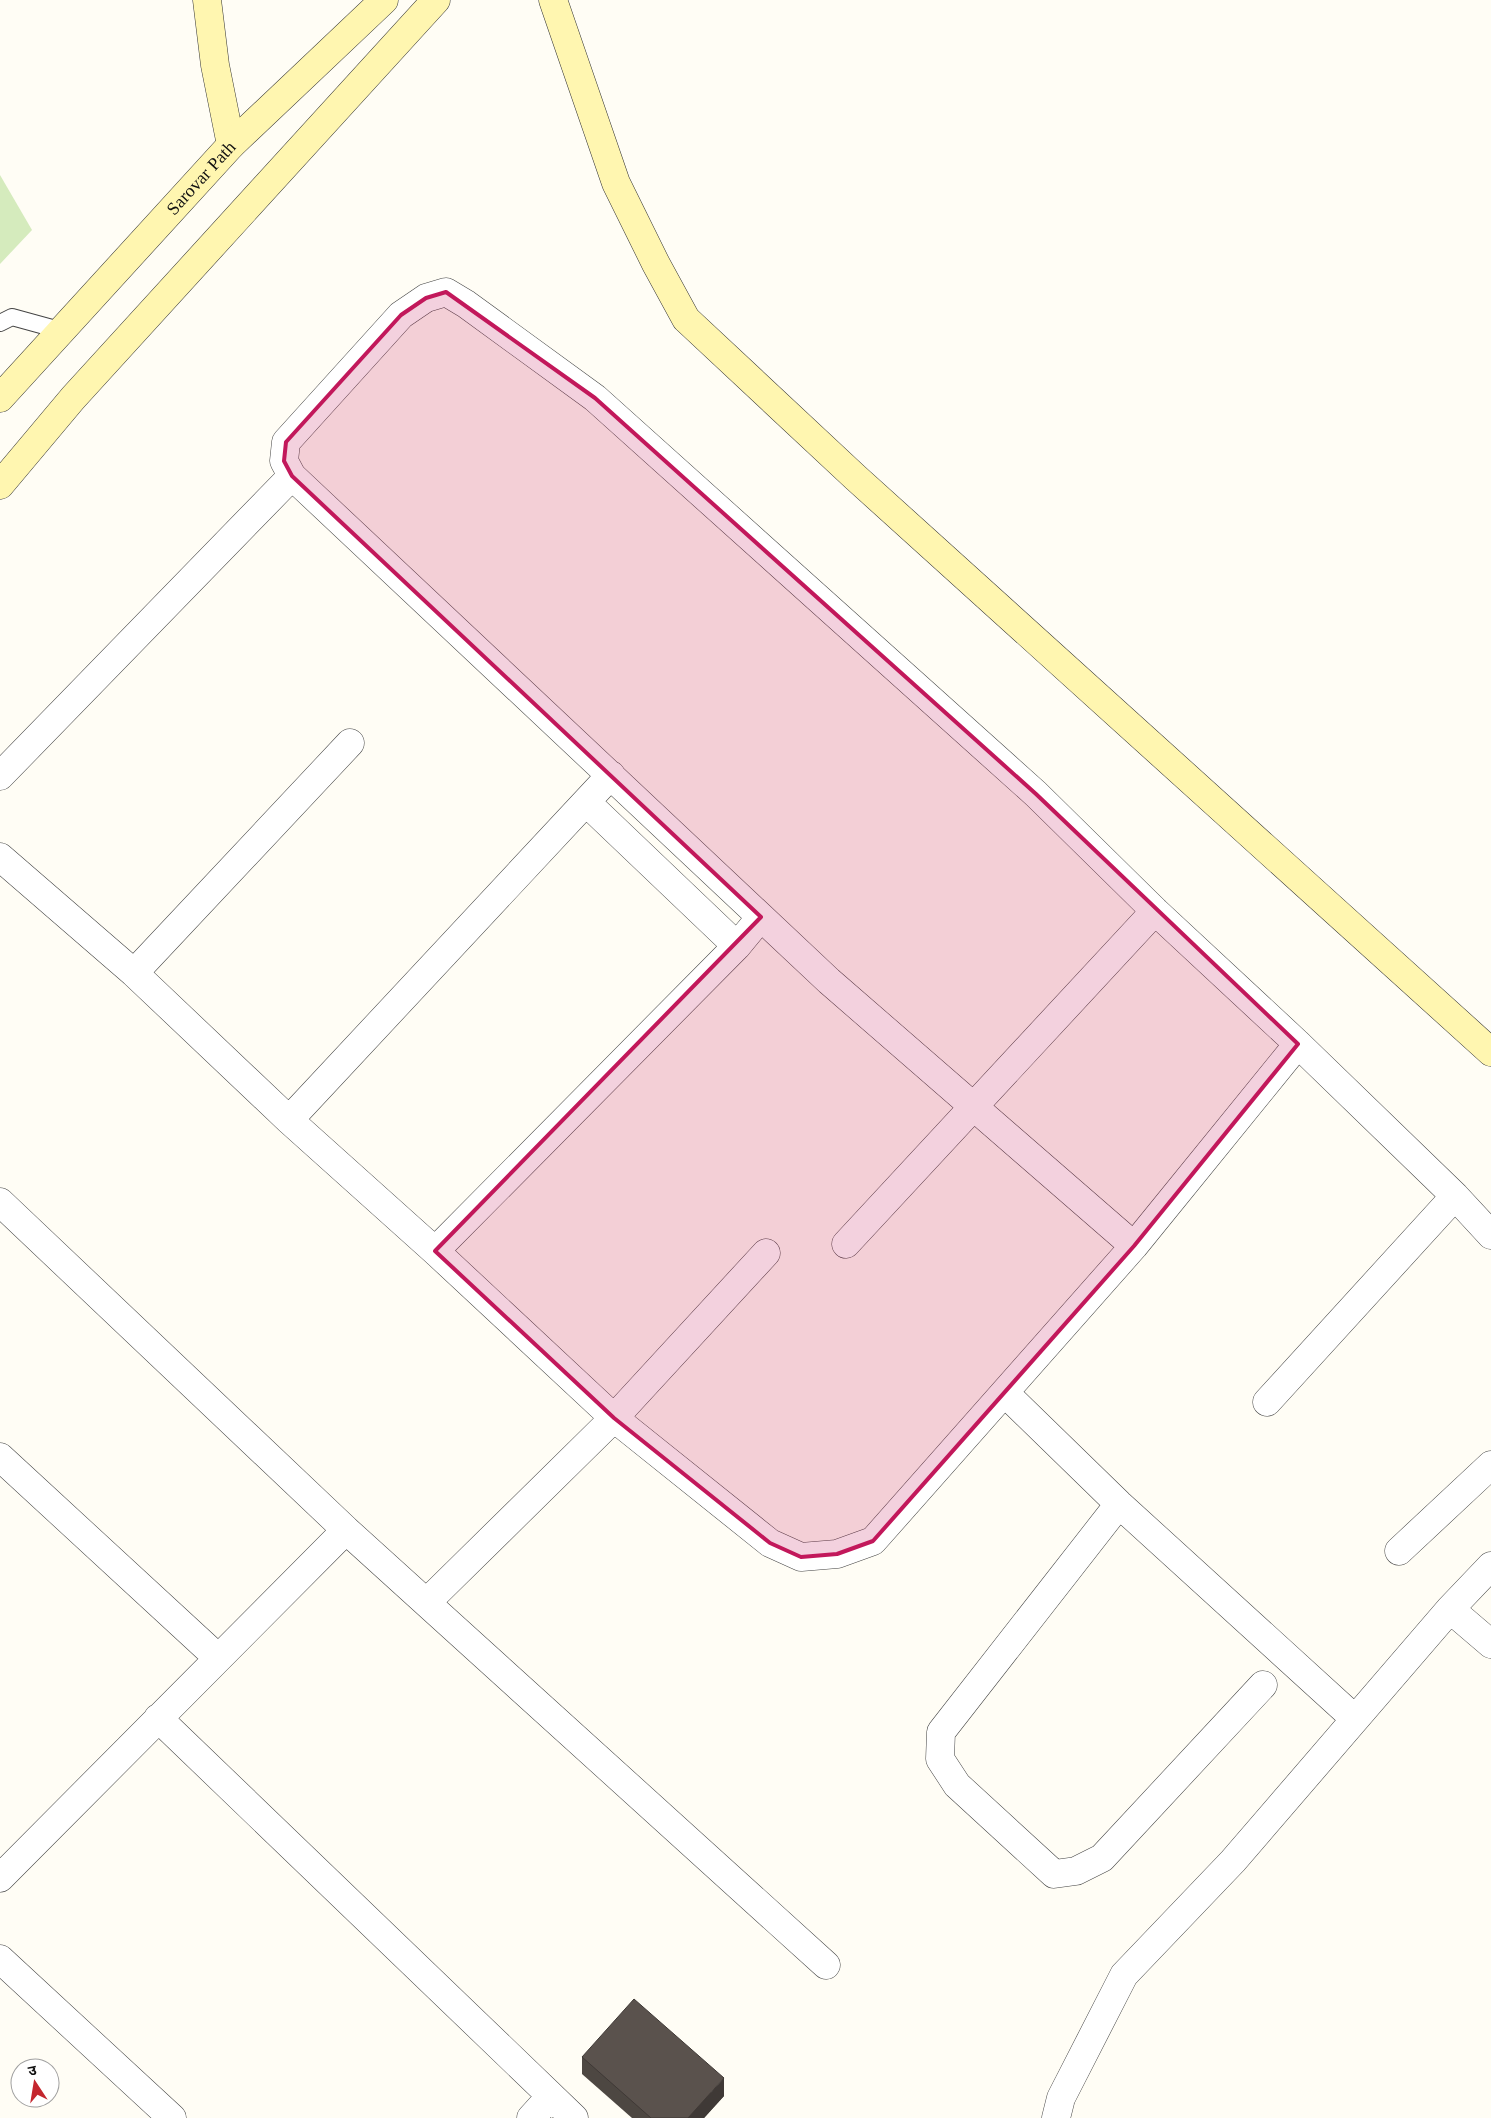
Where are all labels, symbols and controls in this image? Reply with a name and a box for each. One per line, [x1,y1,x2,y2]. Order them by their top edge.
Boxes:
street label: Sarovar Path [162,137,240,219]
north arrow [10,2058,60,2108]
text: उ [27,2062,39,2079]

